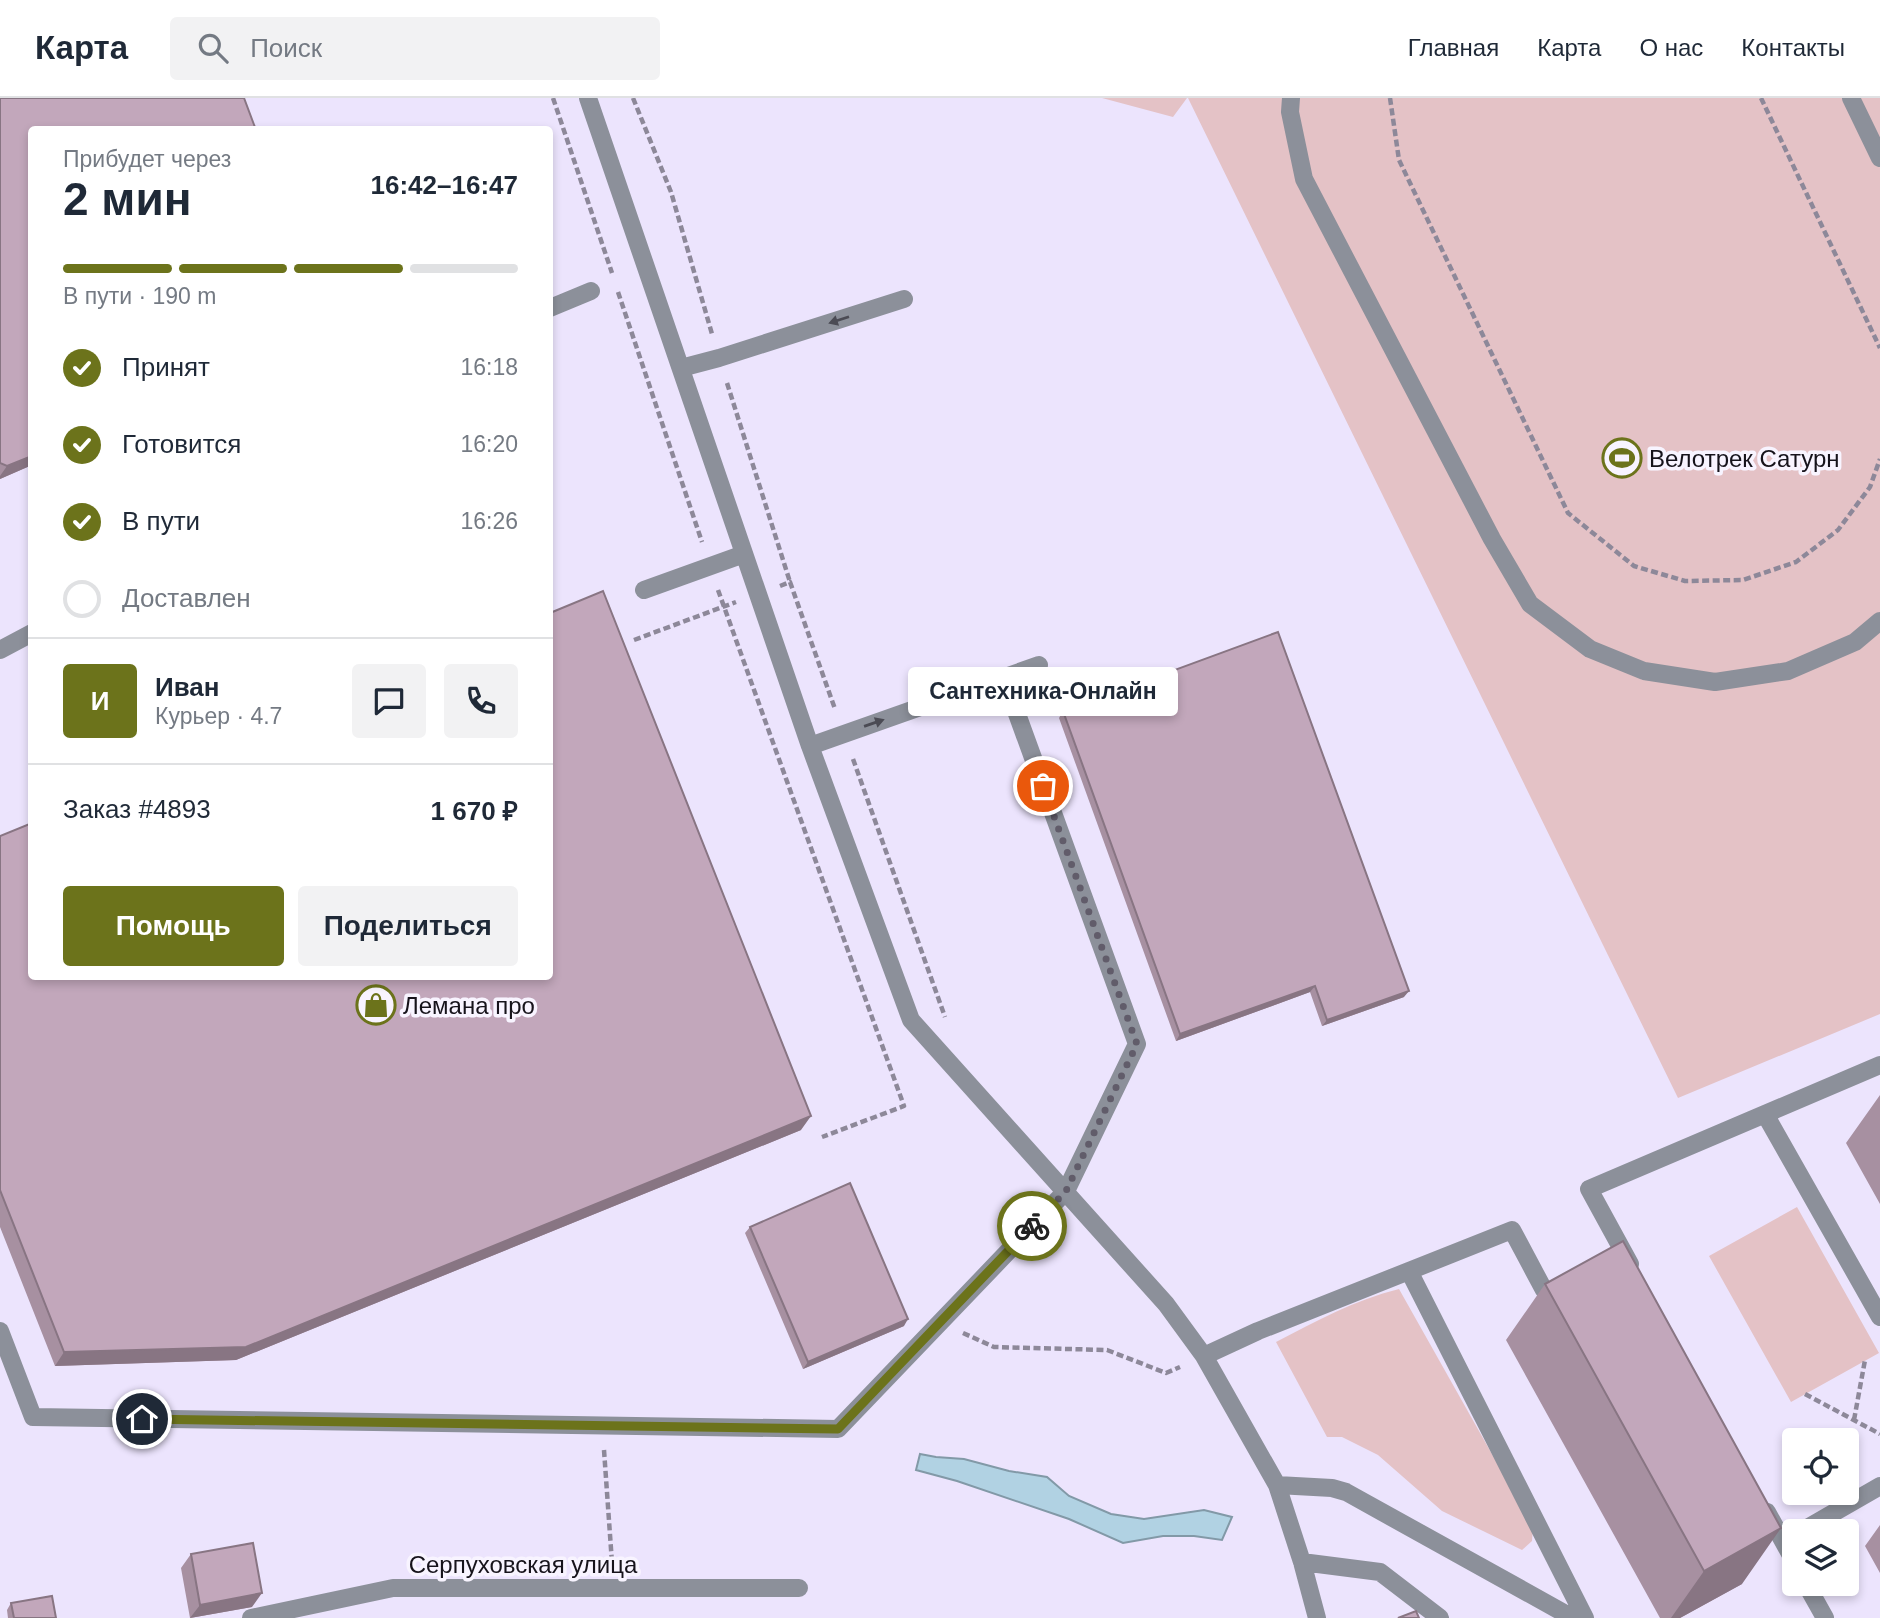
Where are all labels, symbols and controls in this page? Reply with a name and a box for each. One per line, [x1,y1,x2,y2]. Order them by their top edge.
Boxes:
search box [170,17,660,80]
text: Карта [35,29,128,66]
icon: search [194,29,232,67]
text: Поиск [250,33,322,63]
text: Главная [1408,34,1499,61]
text: Карта [1537,34,1601,61]
text: О нас [1639,34,1703,61]
text: Контакты [1741,34,1845,61]
text: Прибудет через [63,146,231,172]
text: 16:42–16:47 [371,170,518,200]
text: 2 мин [63,173,191,225]
text: В пути · 190 m [63,283,216,309]
one-way arrow [828,315,849,325]
icon: check [63,349,101,387]
text: Принят [122,352,210,382]
text: 16:18 [460,354,518,380]
icon: check [63,426,101,464]
text: Готовится [122,429,241,459]
text: 16:20 [460,431,518,457]
sports icon: Велотрек Сатурн [1601,437,1643,479]
place label: Велотрек Сатурн [1649,445,1840,472]
icon: check [63,503,101,541]
text: В пути [122,506,200,536]
text: 16:26 [460,508,518,534]
text: Доставлен [122,583,251,613]
button: chat [352,664,426,738]
button: phone [444,664,518,738]
callout: Сантехника-Онлайн [908,667,1178,716]
text: Иван [155,672,220,702]
text: Сантехника-Онлайн [929,678,1157,704]
text: И [91,686,109,716]
text: Курьер · 4.7 [155,703,282,729]
one-way arrow [864,717,885,728]
pin [1013,756,1073,816]
icon: bag [1024,767,1062,805]
text: Заказ #4893 [63,794,211,824]
text: 1 670 ₽ [431,796,518,826]
button: Помощь [63,886,284,966]
button: Поделиться [298,886,518,966]
shop icon: Лемана про [355,984,397,1026]
place label: Лемана про [403,992,535,1019]
courier [997,1191,1067,1261]
icon: bike [1013,1207,1051,1245]
pin [112,1389,172,1449]
icon: home [123,1400,161,1438]
map controls [1782,1428,1859,1596]
button: locate [1782,1428,1859,1505]
button: layers [1782,1519,1859,1596]
street label: Серпуховская улица [409,1551,638,1578]

